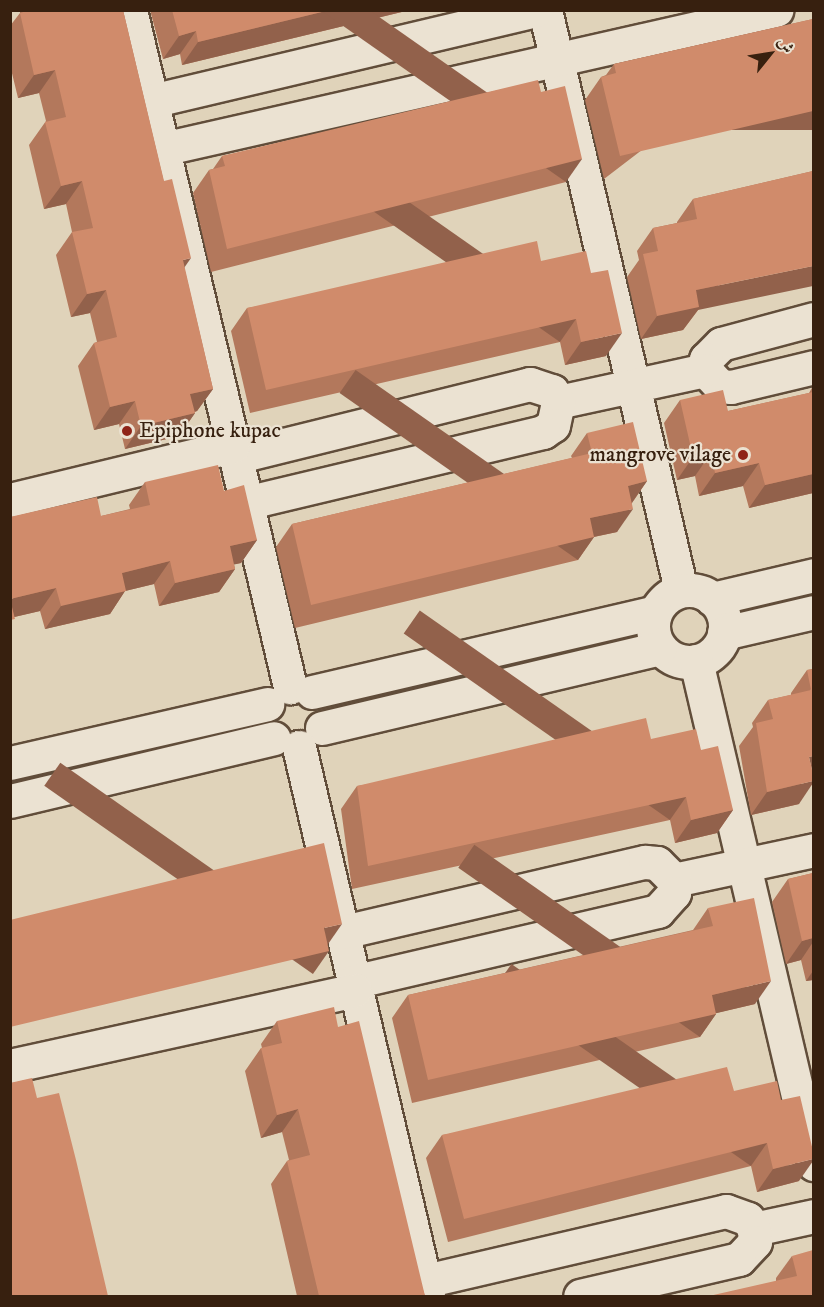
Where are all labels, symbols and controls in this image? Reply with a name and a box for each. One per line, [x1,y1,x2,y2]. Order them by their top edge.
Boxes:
north arrow [740,24,800,84]
text: ش [773,33,798,57]
place label: Epiphone kupac [139,418,281,444]
marker: Epiphone kupac [120,424,134,438]
place label: mangrove vilage [589,442,731,468]
marker: mangrove vilage [736,448,750,462]

